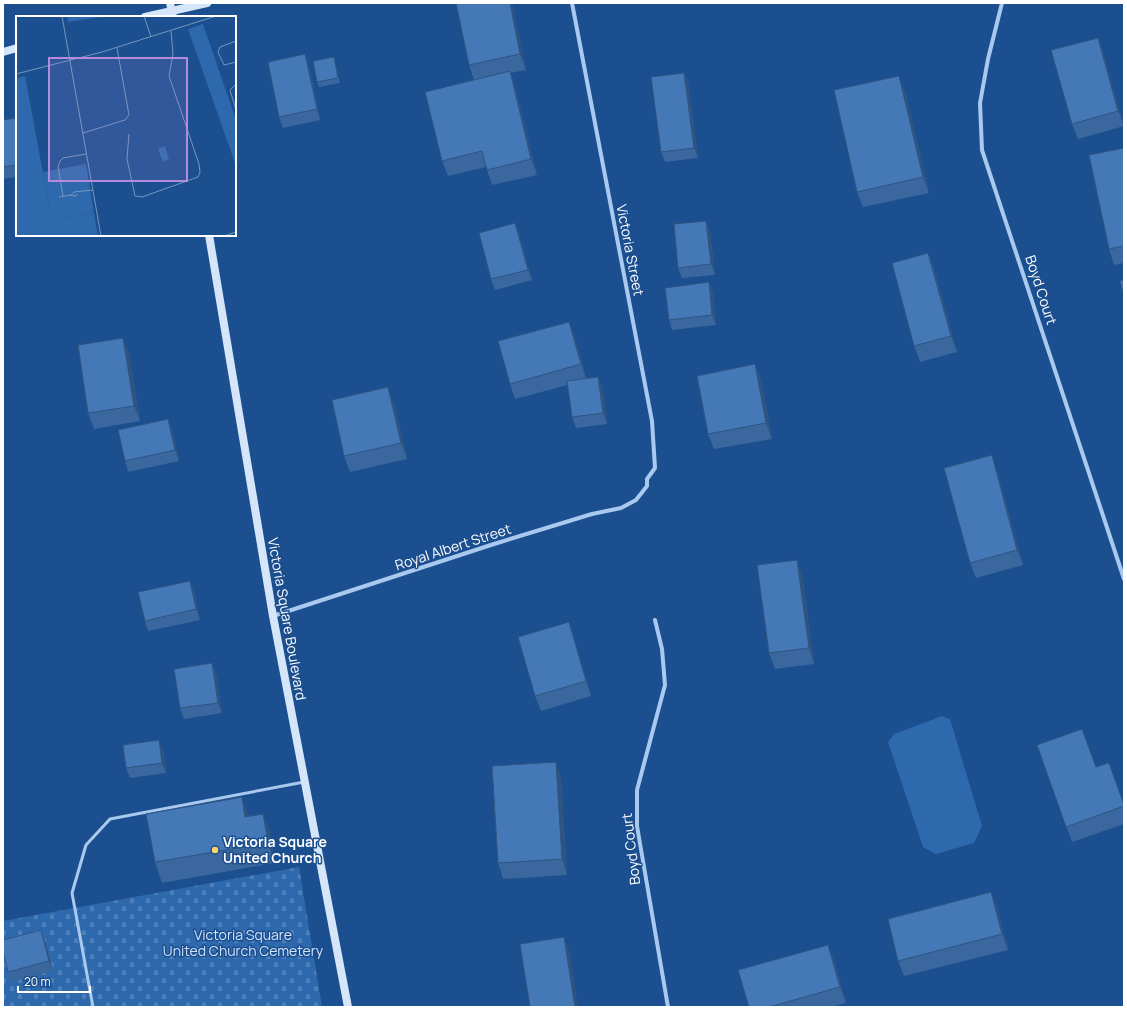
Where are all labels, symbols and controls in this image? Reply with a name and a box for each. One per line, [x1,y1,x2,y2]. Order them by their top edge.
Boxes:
inset map [16,16,236,236]
street label: Victoria Street [612,203,649,298]
street label: Boyd Court [1021,253,1062,327]
street label: Royal Albert Street [392,519,514,574]
street label: Victoria Square Boulevard [264,536,311,702]
street label: Boyd Court [617,812,644,886]
place label: Victoria Square United Church [223,832,327,867]
marker: Victoria Square United Church [210,845,220,855]
park label: Victoria Square United Church Cemetery [163,925,324,960]
scale bar [18,968,90,994]
text: 20 m [24,973,51,990]

